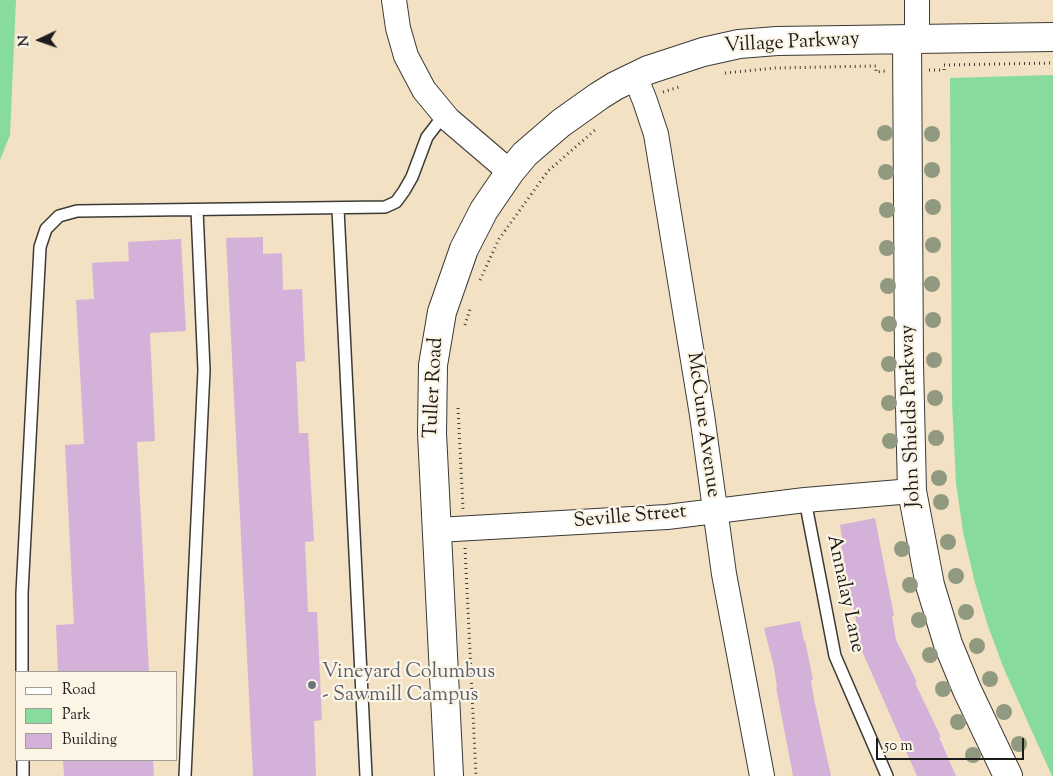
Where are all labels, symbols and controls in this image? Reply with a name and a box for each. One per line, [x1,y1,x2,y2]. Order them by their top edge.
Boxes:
north arrow [15,15,65,65]
street label: Village Parkway [724,28,860,60]
text: N [15,35,35,47]
street label: John Shields Parkway [897,324,927,508]
street label: Tuller Road [420,337,450,439]
street label: McCune Avenue [680,351,724,499]
street label: Seville Street [573,501,687,535]
street label: Annalay Lane [820,533,868,655]
place label: Vineyard Columbus - Sawmill Campus [322,662,495,709]
legend [15,671,178,761]
marker: Vineyard Columbus - Sawmill Campus [306,679,318,691]
text: Road [62,680,96,701]
text: Park [62,705,91,726]
scale bar [878,728,1026,760]
text: Building [62,730,117,751]
text: 50 m [884,736,913,757]

